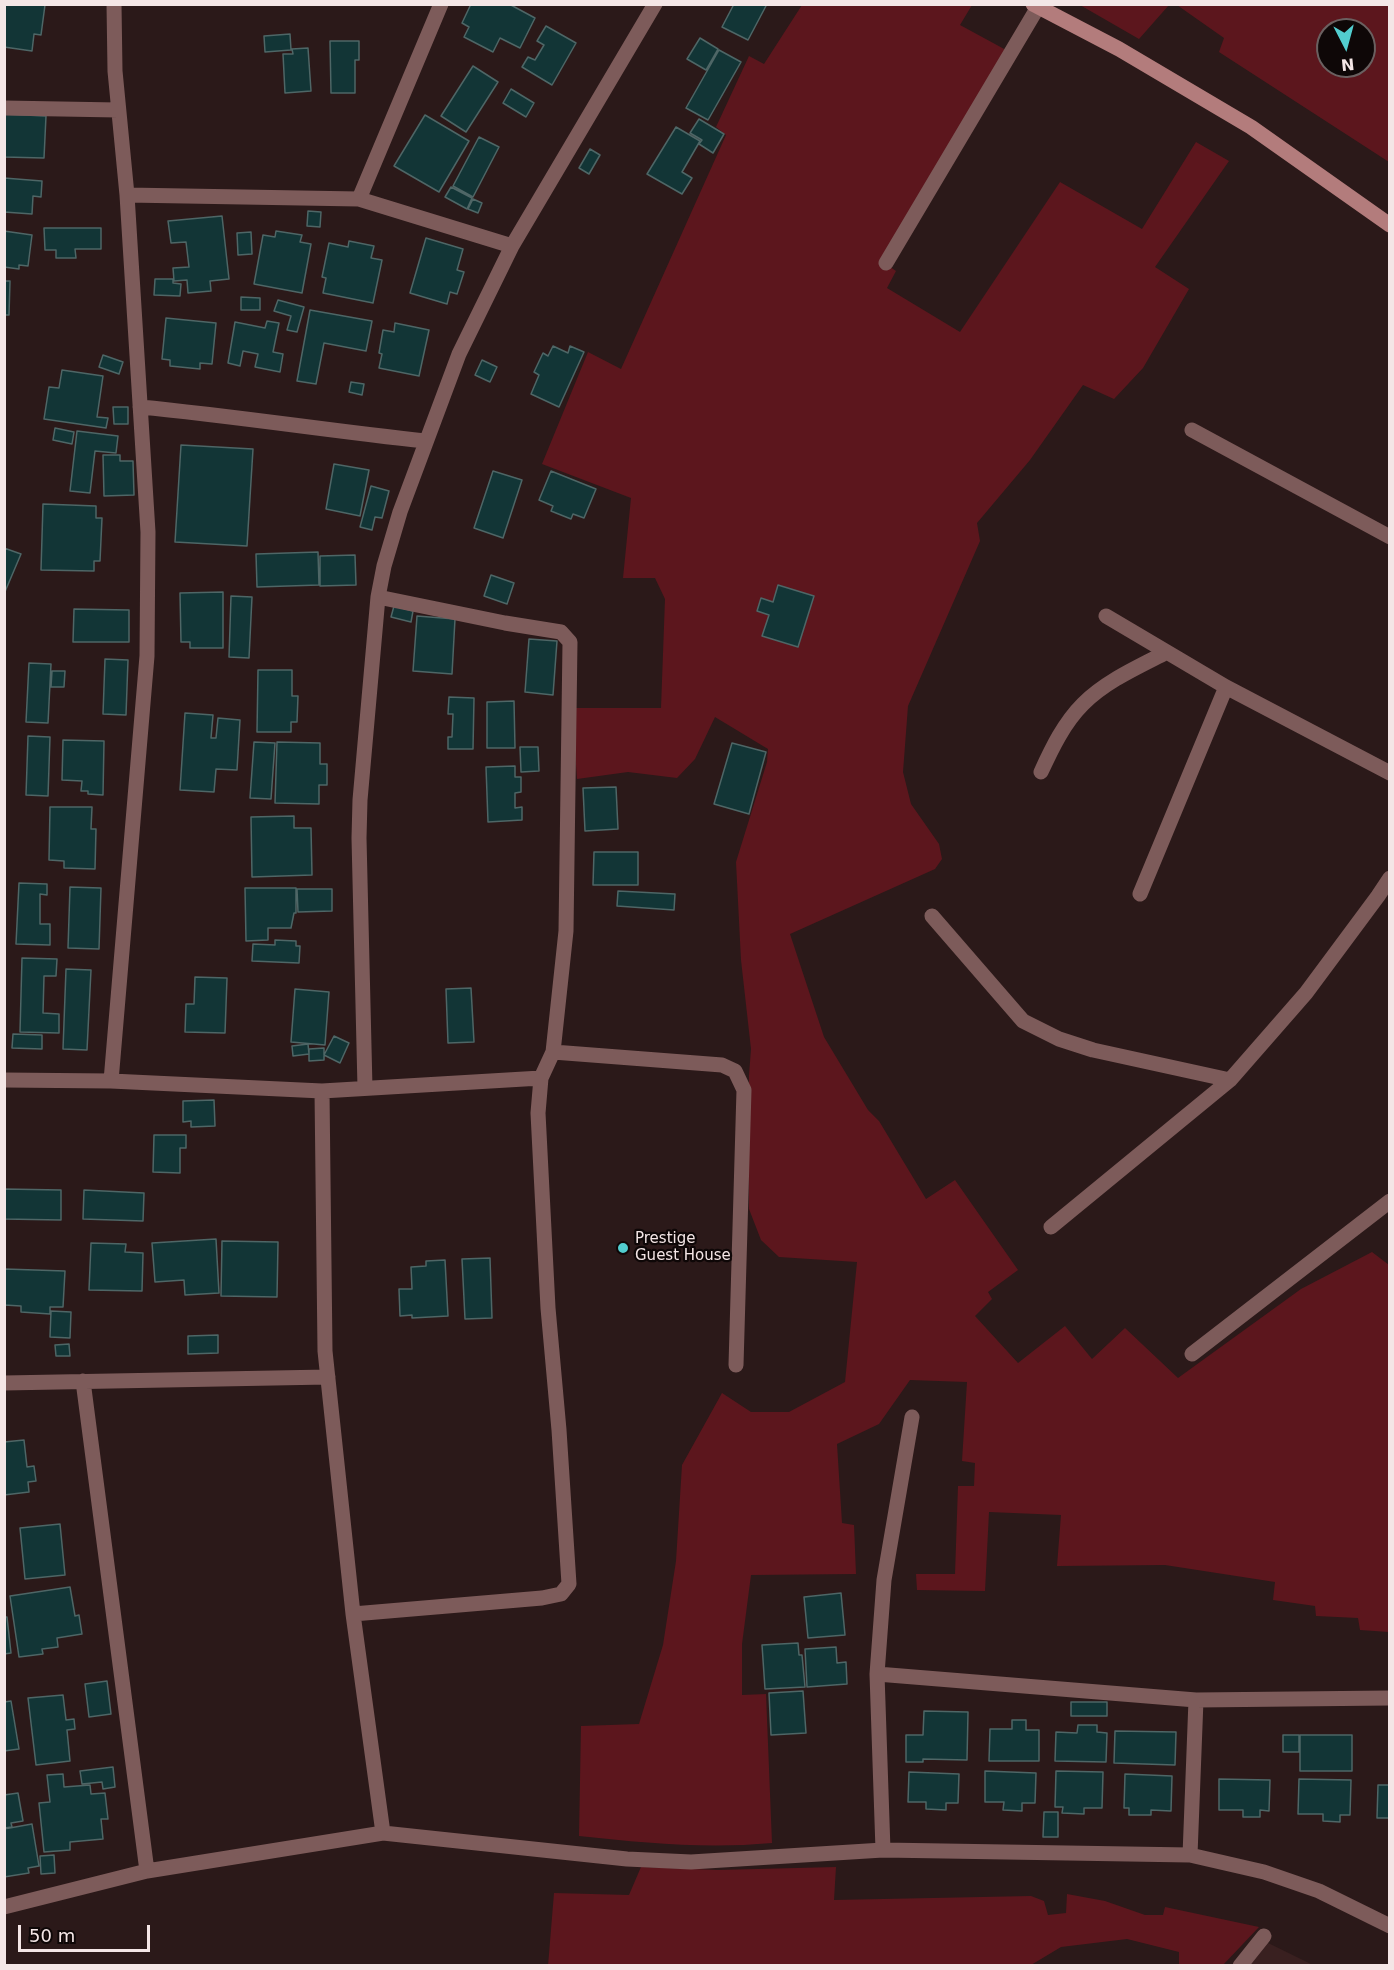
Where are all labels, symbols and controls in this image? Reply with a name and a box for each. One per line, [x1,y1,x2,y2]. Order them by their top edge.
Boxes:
north arrow [1316,18,1376,78]
text: N [1340,54,1355,75]
place label: Prestige Guest House [635,1230,731,1265]
marker: Prestige Guest House [616,1241,630,1255]
scale bar [21,1913,153,1951]
text: 50 m [29,1925,75,1946]

